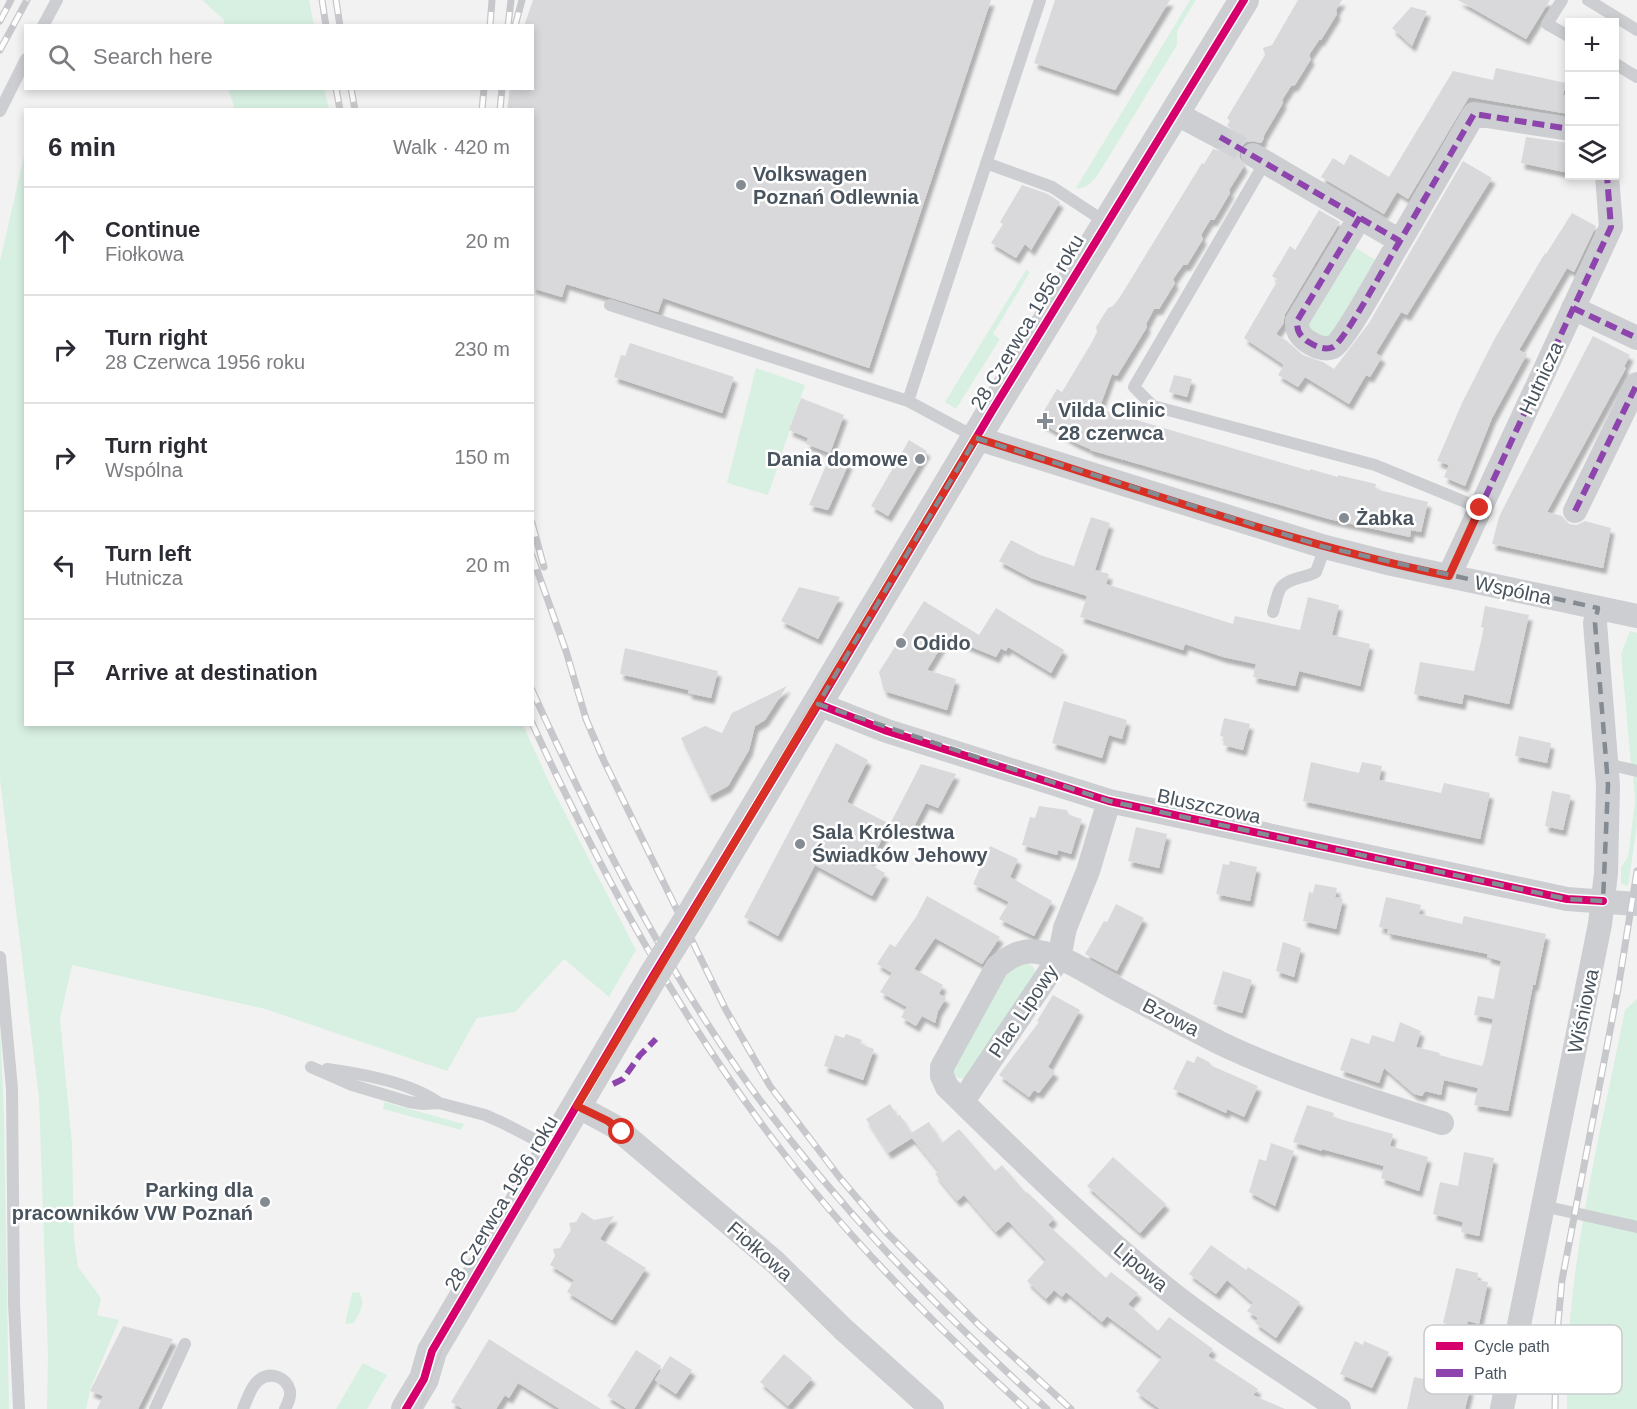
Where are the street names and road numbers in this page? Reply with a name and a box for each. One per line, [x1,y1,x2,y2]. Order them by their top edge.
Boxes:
street label: 28 Czerwca 1956 roku [966,231,1088,413]
street label: Hutnicza [1515,337,1568,418]
street label: Wspólna [1473,571,1554,609]
street label: Bluszczowa [1155,784,1264,828]
street label: Plac Lipowy [984,961,1062,1061]
street label: Wiśniowa [1563,966,1603,1055]
street label: Bzowa [1139,994,1204,1041]
street label: 28 Czerwca 1956 roku [440,1112,562,1294]
street label: Fiołkowa [723,1217,798,1286]
street label: Lipowa [1110,1238,1173,1296]

